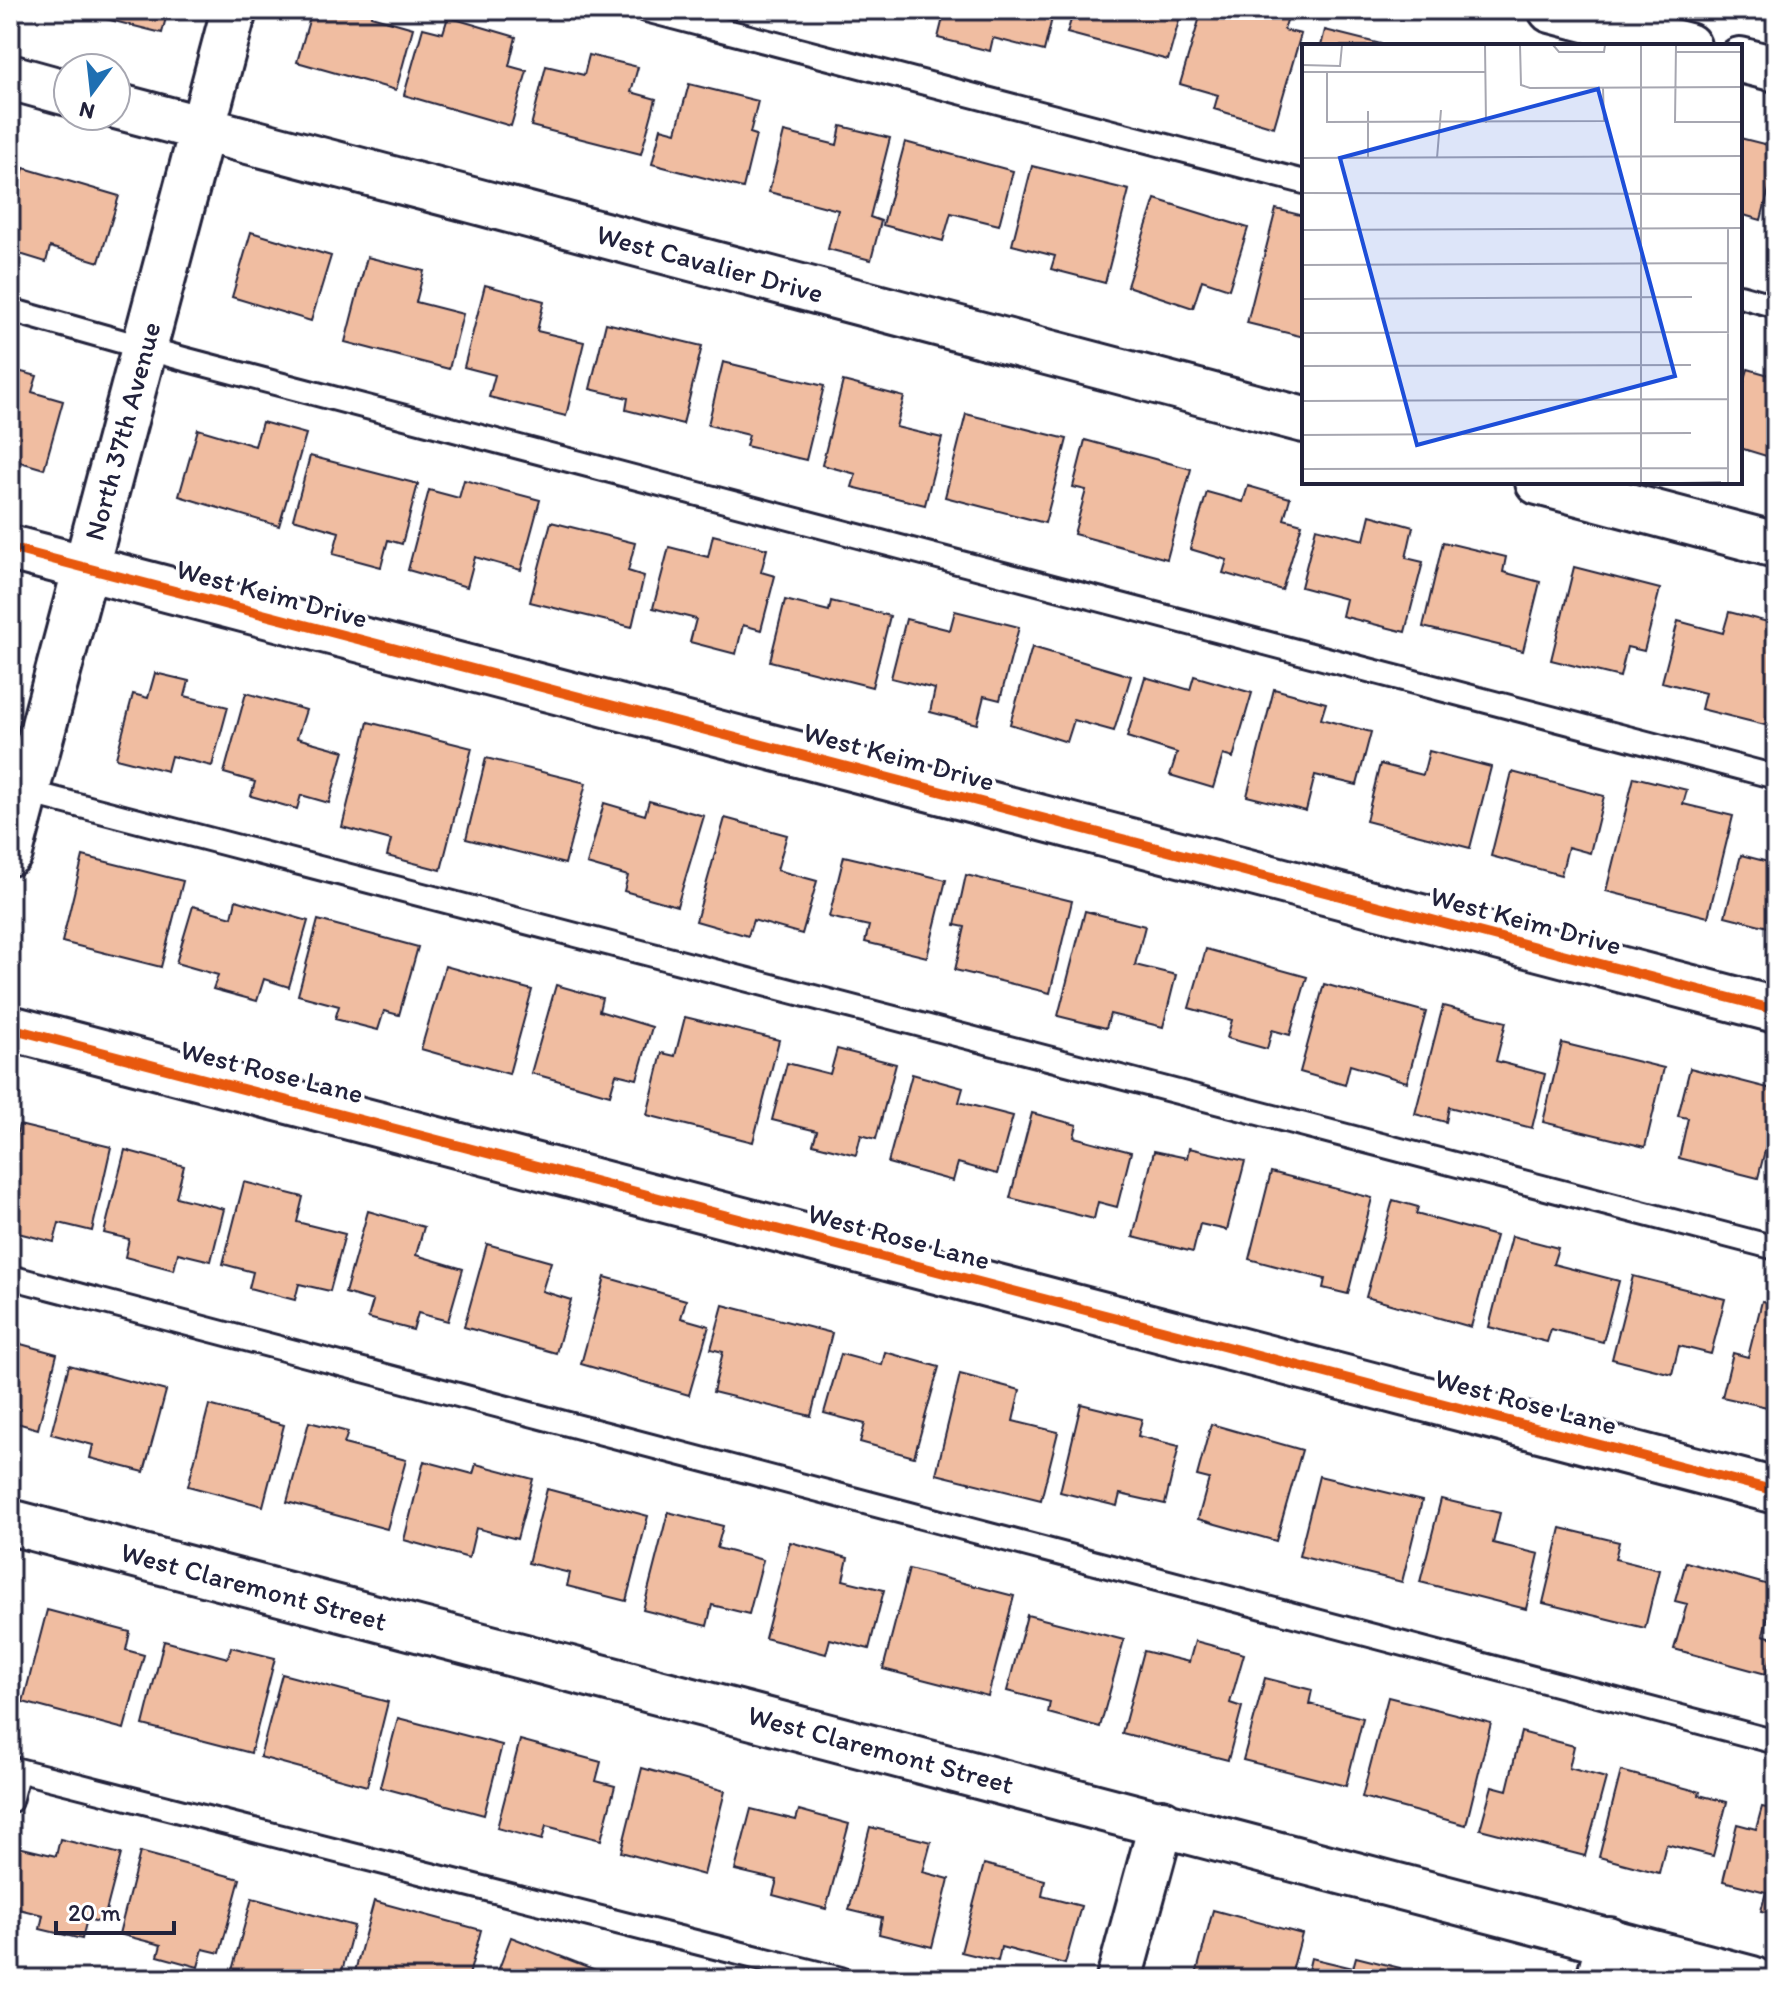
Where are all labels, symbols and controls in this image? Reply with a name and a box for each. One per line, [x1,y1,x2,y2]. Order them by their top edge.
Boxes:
inset map [1302,44,1742,484]
north arrow [52,52,132,132]
text: N [76,96,98,126]
street label: West Cavalier Drive [593,216,827,310]
street label: North 37th Avenue [76,318,168,544]
street label: West Keim Drive [173,551,371,635]
street label: West Keim Drive [800,714,998,798]
street label: West Keim Drive [1427,878,1625,962]
street label: West Rose Lane [177,1032,367,1110]
street label: West Rose Lane [804,1195,994,1277]
street label: West Rose Lane [1431,1360,1621,1442]
street label: West Claremont Street [117,1534,391,1638]
street label: West Claremont Street [744,1697,1018,1801]
scale bar [56,1885,174,1935]
text: 20 m [68,1898,121,1927]

